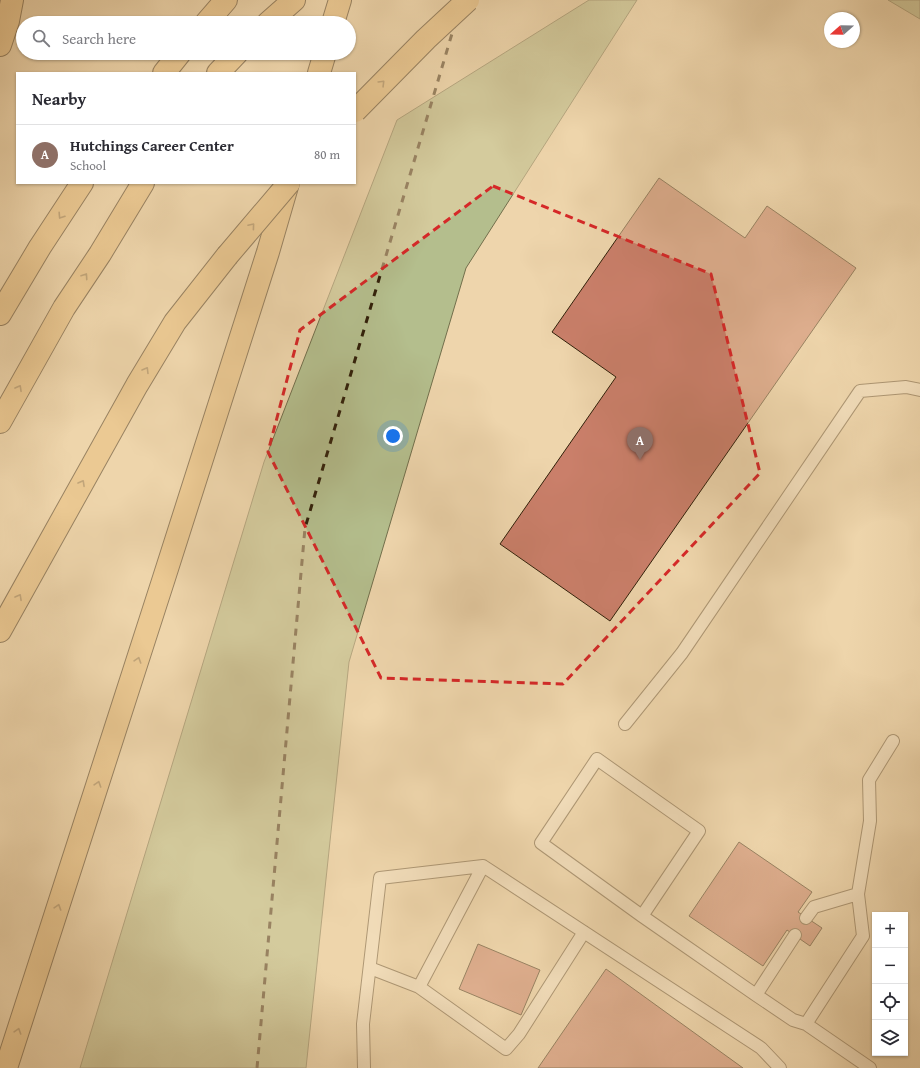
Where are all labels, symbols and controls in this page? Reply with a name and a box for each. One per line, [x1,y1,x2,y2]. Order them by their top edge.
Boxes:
north arrow [824,12,860,48]
search box [16,16,356,60]
icon: search [30,27,52,49]
text: Search here [62,28,136,49]
one-way arrow [377,80,385,88]
text: Nearby [32,86,86,111]
text: Hutchings Career Center [70,135,234,156]
text: A [41,145,49,164]
text: 80 m [314,145,340,164]
text: School [70,156,106,175]
one-way arrow [59,211,66,218]
one-way arrow [248,224,255,231]
one-way arrow [80,274,87,281]
one-way arrow [142,367,149,374]
one-way arrow [14,385,22,392]
your location [383,426,403,446]
pin: A [627,427,653,460]
one-way arrow [78,480,85,487]
one-way arrow [14,593,22,601]
one-way arrow [133,657,142,664]
one-way arrow [93,780,102,787]
one-way arrow [53,904,62,911]
map controls [872,912,908,1056]
button: + [872,912,908,948]
button: − [872,948,908,984]
button: locate [872,984,908,1020]
button: layers [872,1020,908,1056]
one-way arrow [13,1028,22,1035]

